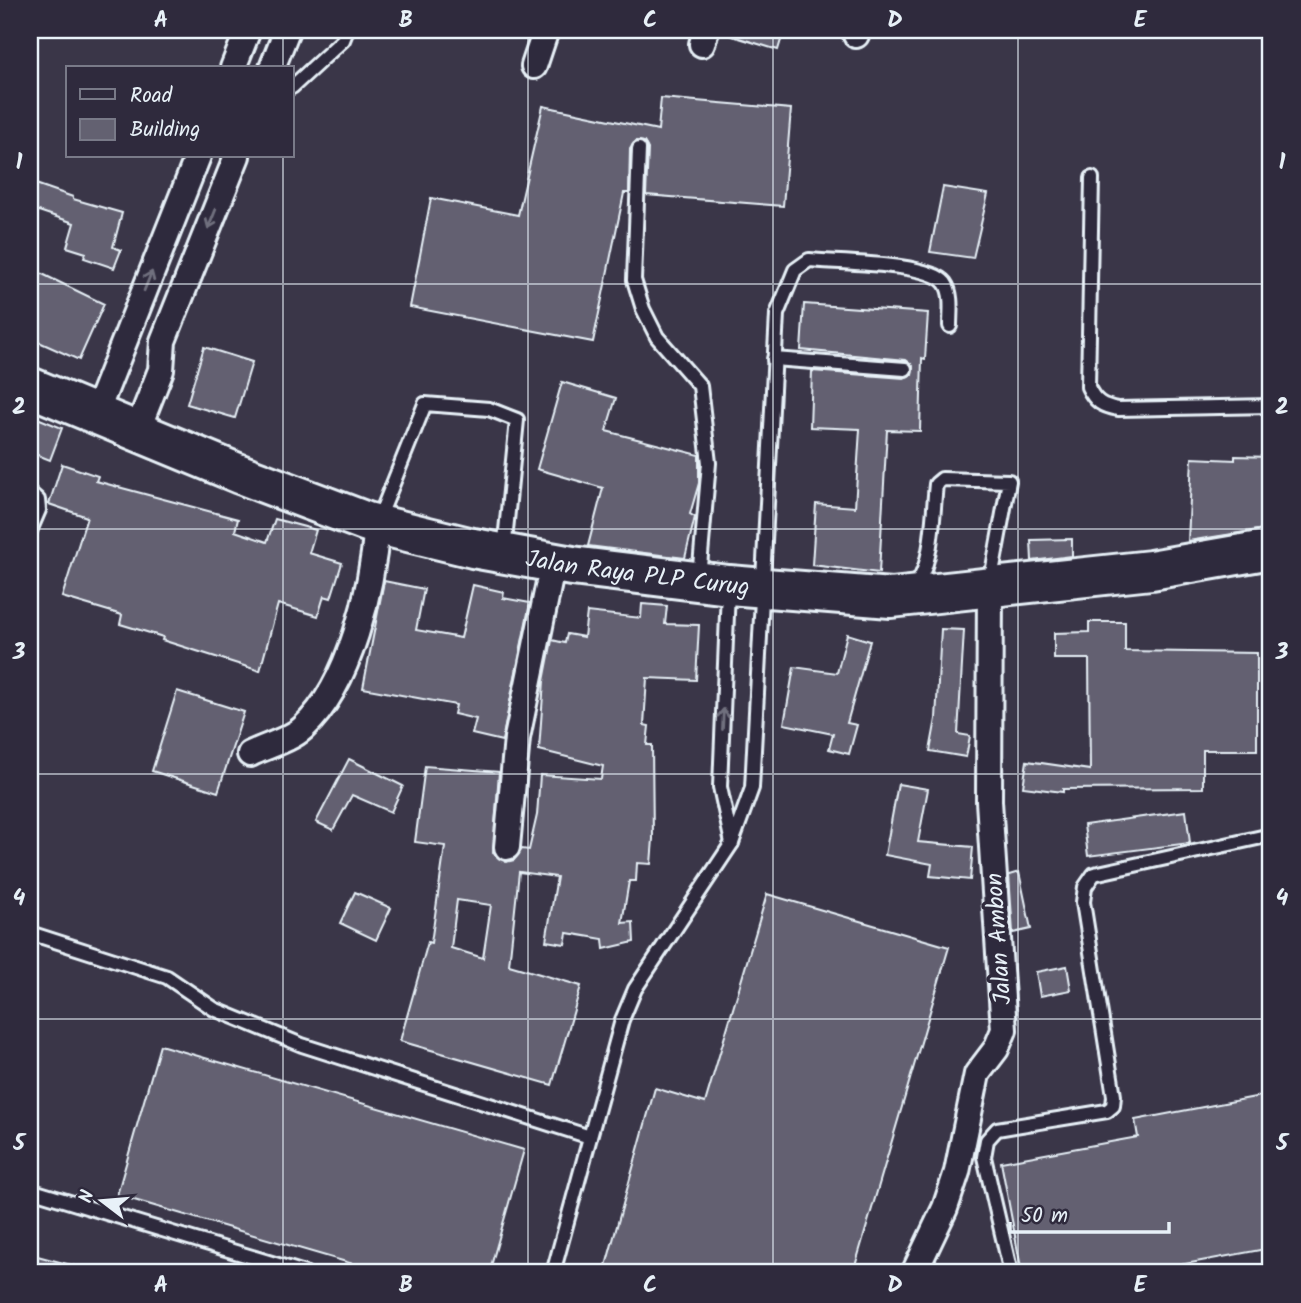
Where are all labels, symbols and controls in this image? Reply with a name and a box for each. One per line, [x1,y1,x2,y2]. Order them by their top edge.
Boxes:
text: A [154,3,168,39]
text: B [399,3,413,39]
text: C [643,3,657,39]
text: D [887,3,903,39]
text: E [1134,3,1148,39]
legend [66,66,294,158]
text: Road [130,80,173,113]
text: Building [130,114,200,147]
text: 1 [16,145,23,181]
text: 1 [1279,145,1286,181]
one-way arrow [204,208,217,230]
one-way arrow [143,271,156,293]
text: 2 [12,390,26,426]
text: 2 [1275,390,1289,426]
street label: Jalan Raya PLP Curug [523,540,751,608]
text: 3 [12,635,26,671]
text: 3 [1275,635,1289,671]
one-way arrow [716,708,729,731]
street label: Jalan Ambon [975,872,1024,1006]
text: 4 [13,881,26,917]
text: 4 [1276,881,1289,917]
text: 5 [12,1126,27,1162]
text: 5 [1275,1126,1290,1162]
north arrow [66,1166,136,1236]
text: N [72,1187,104,1207]
scale bar [1010,1191,1170,1235]
text: 50 m [1021,1200,1068,1233]
text: A [154,1268,168,1303]
text: B [399,1268,413,1303]
text: C [643,1268,657,1303]
text: D [887,1268,903,1303]
text: E [1134,1268,1148,1303]

